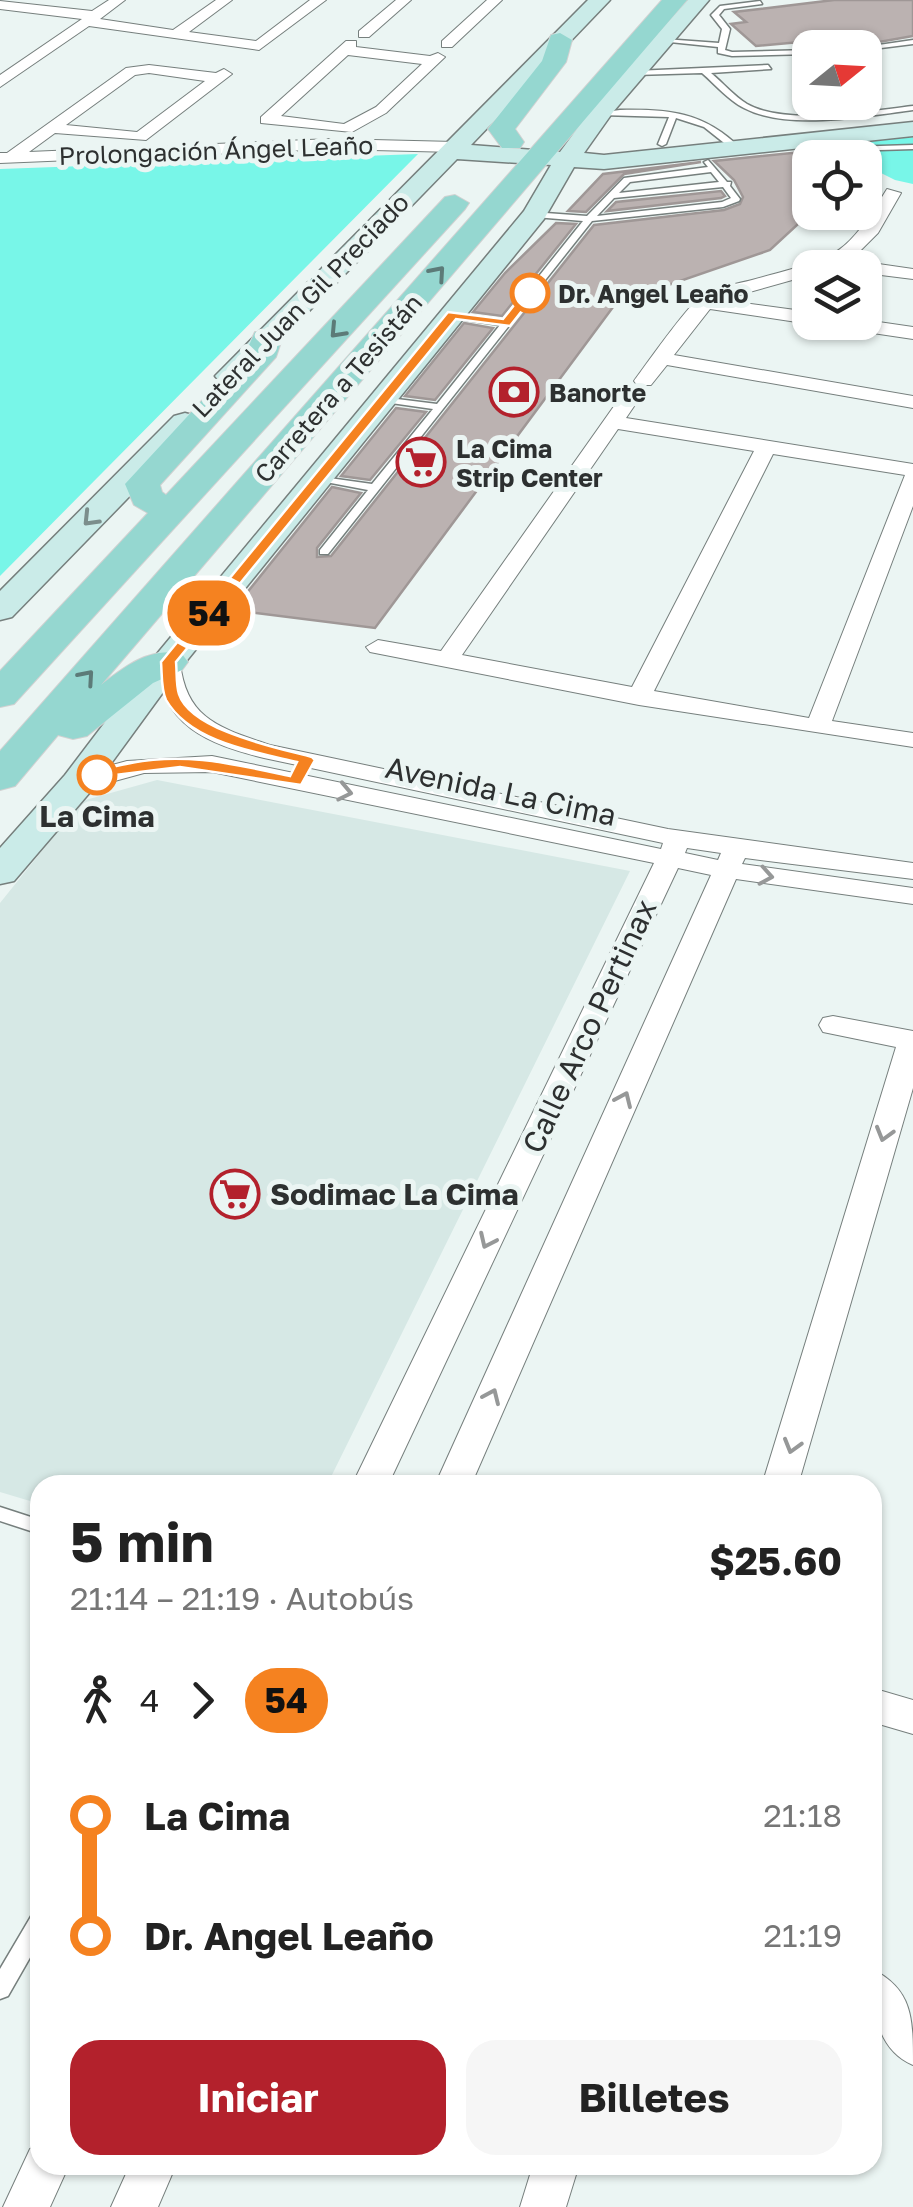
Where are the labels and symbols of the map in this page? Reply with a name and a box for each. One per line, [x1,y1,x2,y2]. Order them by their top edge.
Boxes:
north arrow [792,30,882,120]
street label: Prolongación Ángel Leaño [58,129,374,171]
street label: Lateral Juan Gil Preciado [185,187,415,423]
one-way arrow [426,266,444,285]
marker: Dr. Angel Leaño [511,274,549,312]
place label: Dr. Angel Leaño [558,278,749,309]
street label: Carretera a Tesistán [248,287,428,489]
one-way arrow [331,319,349,338]
bank icon: Banorte [488,366,540,418]
place label: Banorte [549,377,646,408]
place label: La Cima Strip Center [456,433,603,493]
supermarket icon: La Cima Strip Center [395,436,447,488]
one-way arrow [84,507,102,525]
line badge: 54 [164,580,254,646]
one-way arrow [75,670,93,689]
street label: Avenida La Cima [382,749,620,833]
marker: La Cima [78,756,116,794]
one-way arrow [336,780,353,801]
place label: La Cima [39,798,155,834]
one-way arrow [758,865,775,886]
street label: Calle Arco Pertinax [514,894,664,1158]
one-way arrow [612,1091,632,1109]
one-way arrow [875,1125,896,1142]
supermarket icon: Sodimac La Cima [209,1168,261,1220]
place label: Sodimac La Cima [270,1176,519,1212]
one-way arrow [479,1231,499,1249]
one-way arrow [480,1388,500,1406]
one-way arrow [783,1437,804,1454]

